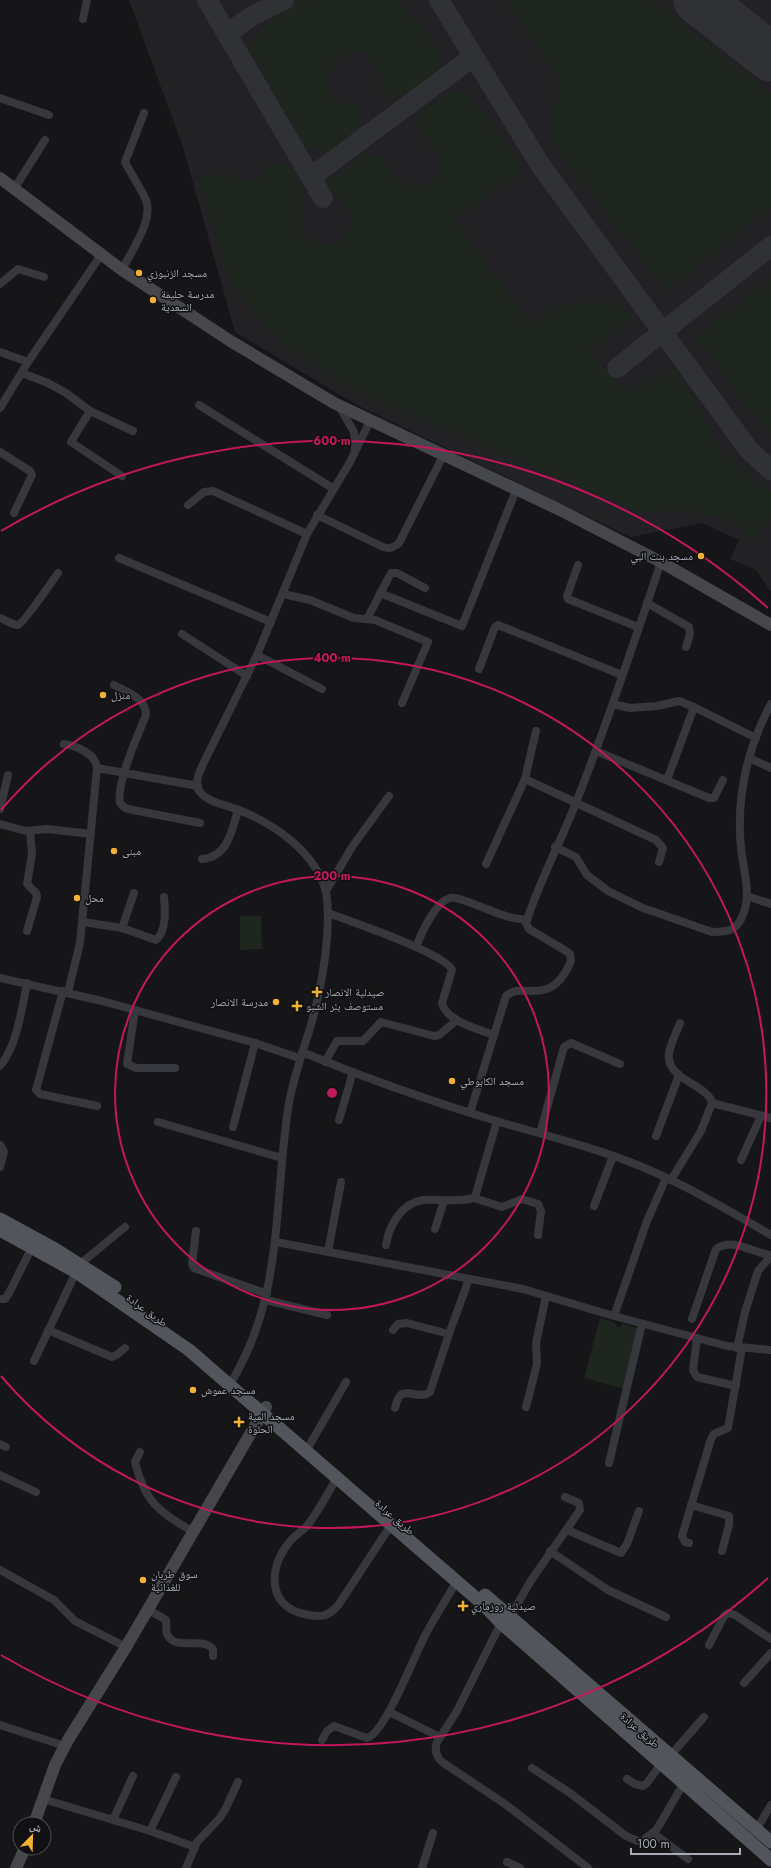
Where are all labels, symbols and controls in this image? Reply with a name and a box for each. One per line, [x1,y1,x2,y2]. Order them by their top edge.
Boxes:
place label: مسجد الزنبوزي [147,265,207,282]
marker: مسجد الزنبوزي [134,268,144,278]
place label: مدرسة حليمة السعدية [161,286,214,315]
marker: مدرسة حليمة السعدية [148,295,158,305]
text: 600 m [313,432,351,450]
place label: مسجد بنت البي [631,548,693,565]
marker: مسجد بنت البي [696,551,706,561]
text: 400 m [313,649,351,667]
place label: منزل [111,687,130,703]
marker: منزل [98,690,108,700]
place label: مبنى [122,843,141,859]
marker: مبنى [109,846,119,856]
text: 200 m [313,867,351,885]
place label: محل [85,890,104,906]
marker: محل [72,893,82,903]
place label: صيدلية الانصار [324,984,384,1000]
marker: صيدلية الانصار [312,987,322,997]
place label: مدرسة الانصار [210,994,268,1010]
marker: مدرسة الانصار [271,997,281,1007]
place label: مستوصف بئر الشبو [306,998,383,1014]
marker: مستوصف بئر الشبو [291,1000,303,1012]
place label: مسجد الكابوطي [460,1073,524,1090]
marker: مسجد الكابوطي [447,1076,457,1086]
centre of rings [325,1086,339,1100]
street label: طريق عرادة [123,1290,171,1330]
place label: مسجد عموش [201,1382,256,1398]
marker: مسجد عموش [188,1385,198,1395]
place label: مسجد المية الحلوة [248,1408,295,1437]
marker: مسجد المية الحلوة [233,1416,245,1428]
street label: طريق عرادة [372,1495,418,1539]
place label: سوق طربان للغذائية [151,1566,198,1595]
marker: سوق طربان للغذائية [138,1575,148,1585]
place label: صيدلية روزماري [471,1598,536,1615]
marker: صيدلية روزماري [458,1601,468,1611]
street label: طريق عرادة [617,1708,663,1752]
north arrow [12,1816,52,1856]
text: ش [27,1817,45,1837]
scale bar [631,1830,740,1856]
text: 100 m [637,1835,670,1853]

